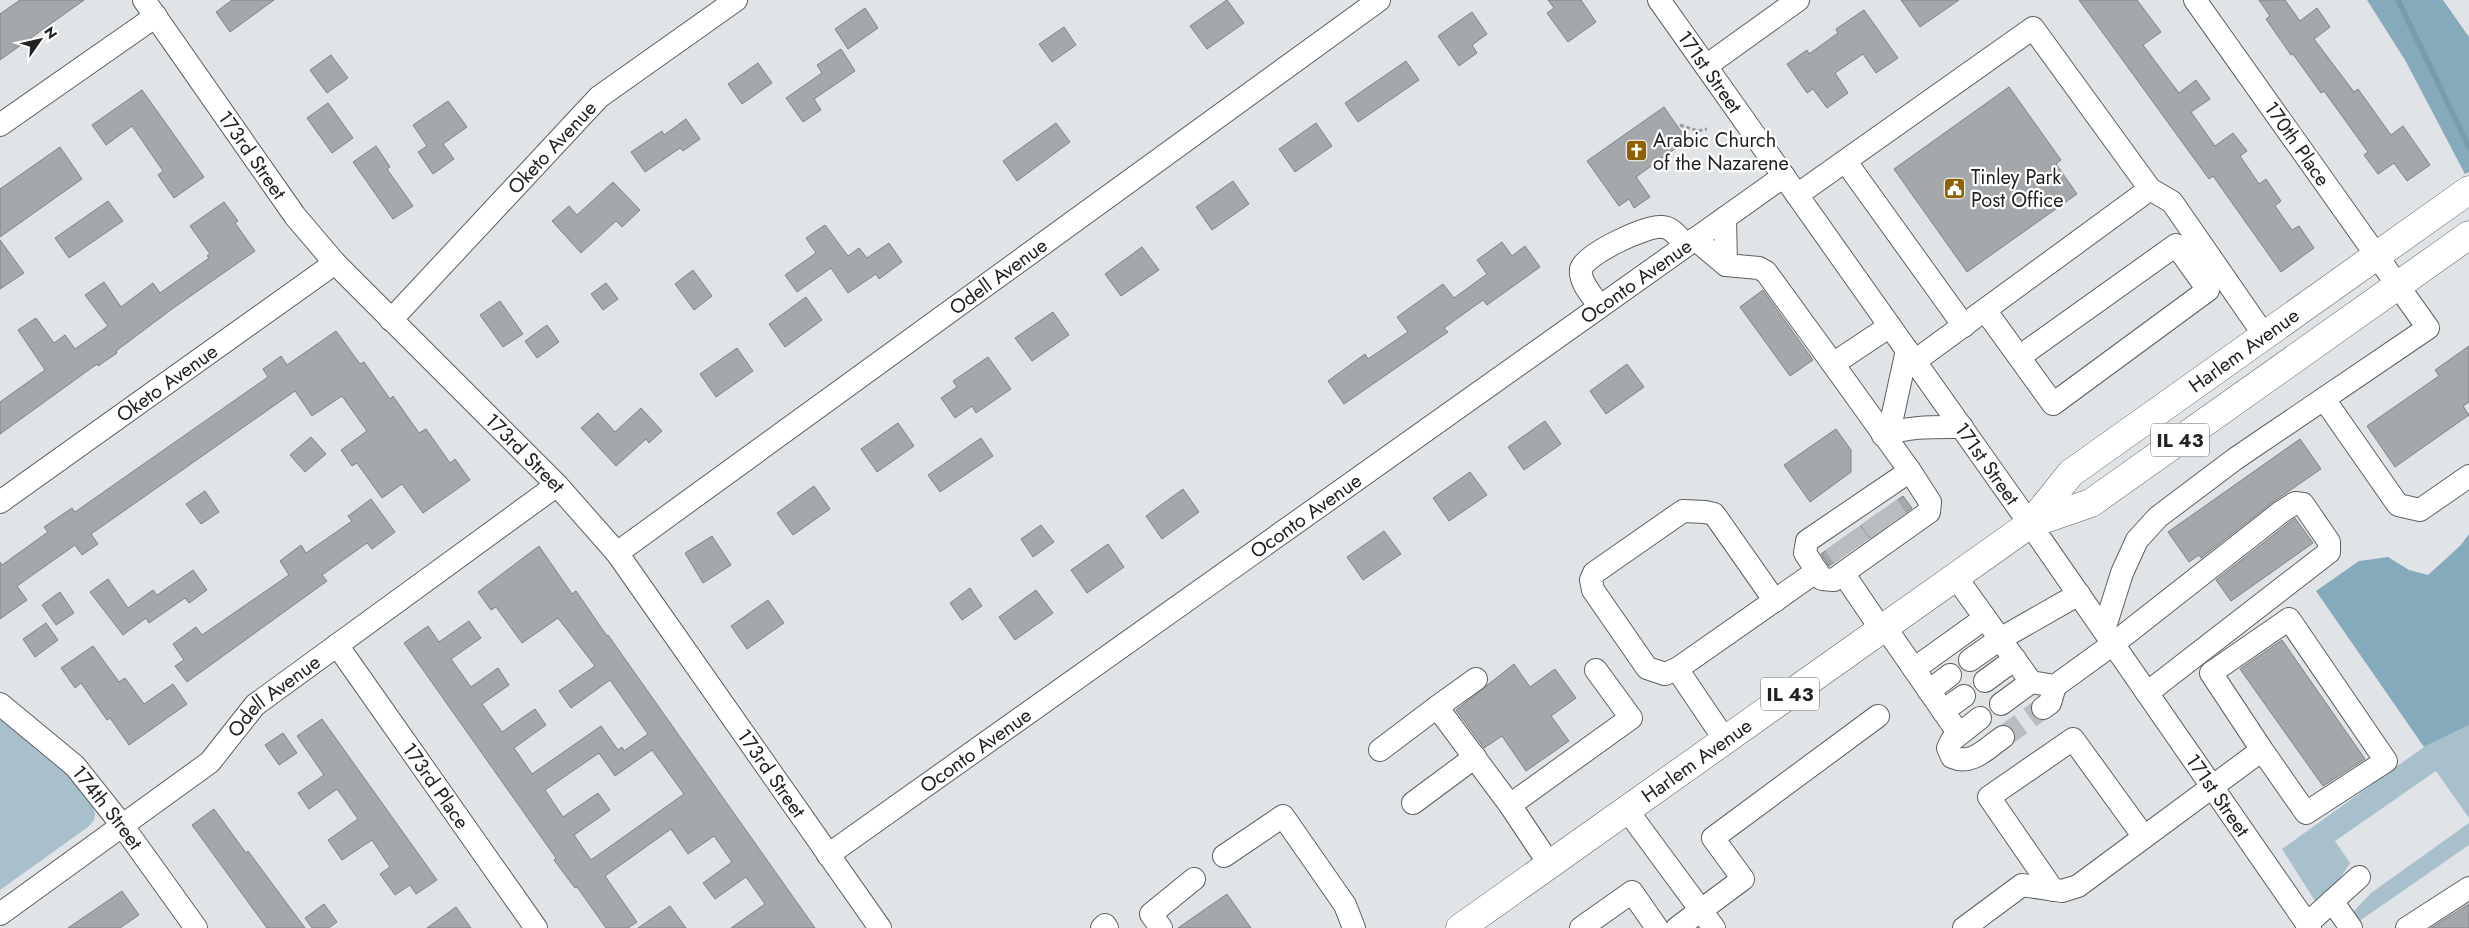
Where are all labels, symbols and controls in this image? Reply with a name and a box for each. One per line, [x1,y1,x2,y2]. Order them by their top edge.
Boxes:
north arrow [15,15,65,65]
text: N [39,23,62,43]
street label: 171st Street [1671,25,1749,119]
street label: Oketo Avenue [501,94,603,201]
street label: 170th Place [2257,96,2337,192]
street label: 173rd Street [211,105,294,205]
place label: Arabic Church of the Nazarene [1653,126,1789,178]
church icon: Arabic Church of the Nazarene [1625,139,1649,163]
place label: Tinley Park Post Office [1971,163,2063,215]
public building icon: Tinley Park Post Office [1943,176,1967,200]
street label: Odell Avenue [943,231,1053,322]
street label: Oconto Avenue [1574,231,1698,331]
street label: Harlem Avenue [2182,301,2305,400]
street label: Oketo Avenue [110,337,224,429]
street label: 173rd Street [479,407,572,499]
street label: 171st Street [1948,416,2027,511]
road number: IL 43 [2151,424,2209,456]
street label: Oconto Avenue [1244,466,1367,565]
street label: Odell Avenue [220,648,326,743]
road number: IL 43 [1761,678,1819,711]
street label: Oconto Avenue [914,700,1037,800]
street label: Harlem Avenue [1635,711,1758,810]
street label: 173rd Street [730,723,813,824]
street label: 173rd Place [395,737,476,835]
street label: 171st Street [2179,748,2257,843]
street label: 174th Street [65,759,150,856]

